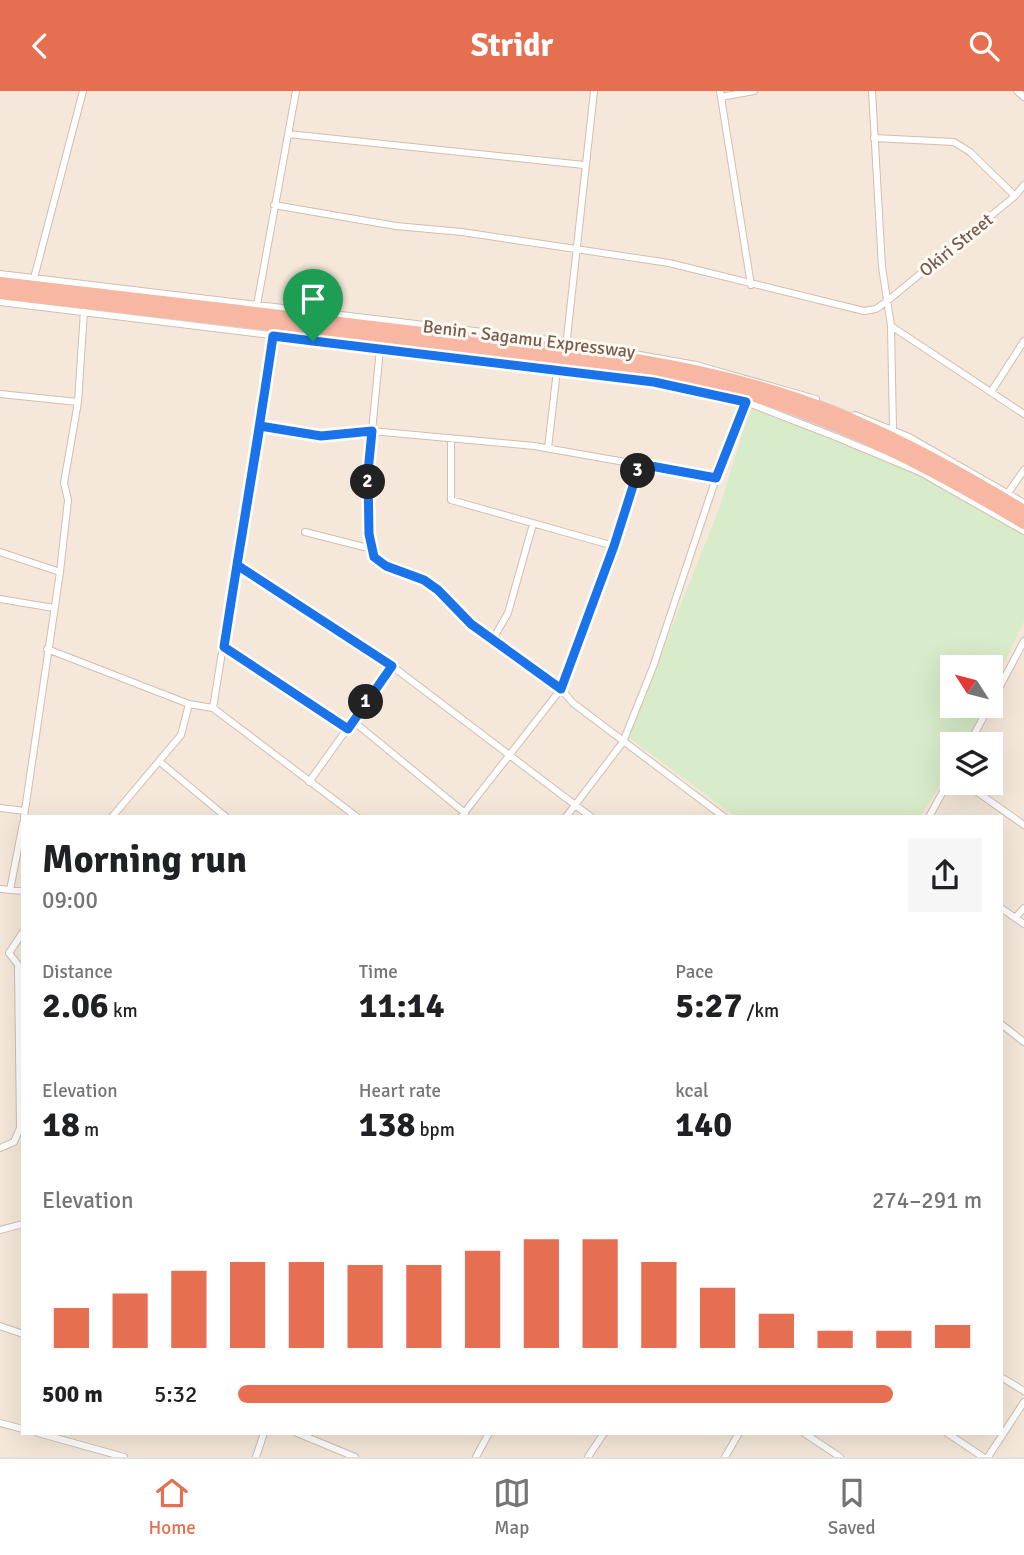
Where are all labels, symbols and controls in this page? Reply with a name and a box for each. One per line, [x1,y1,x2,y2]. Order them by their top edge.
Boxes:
text: Stridr [471,26,553,65]
icon: back [21,27,59,65]
icon: search [965,27,1003,65]
street label: Okiri Street [915,209,997,281]
pin [283,269,343,341]
icon: arrive [294,280,332,318]
street label: Benin - Sagamu Expressway [422,315,637,363]
pin: 3 [620,453,656,489]
text: 3 [632,458,643,482]
pin: 2 [350,465,386,499]
text: 2 [362,469,373,493]
north arrow [940,655,1003,717]
map controls [940,655,1003,795]
pin: 1 [348,685,384,719]
text: 1 [360,689,371,713]
button: layers [940,732,1003,795]
text: Morning run [42,836,247,883]
button: share [908,838,982,912]
text: 09:00 [42,886,98,915]
text: Distance [42,960,113,984]
text: Time [359,960,398,984]
text: Pace [675,960,714,984]
text: 2.06 [42,984,109,1027]
text: 11:14 [359,984,445,1027]
text: 5:27 [675,984,742,1027]
text: km [109,999,138,1023]
text: /km [742,999,779,1023]
text: Elevation [42,1079,118,1103]
text: Heart rate [359,1079,441,1103]
text: kcal [675,1079,709,1103]
text: 18 [42,1103,80,1146]
text: 138 [359,1103,415,1146]
text: 140 [675,1103,732,1146]
text: m [80,1118,99,1142]
text: bpm [415,1118,455,1142]
text: Elevation [42,1186,134,1215]
text: 274–291 m [872,1186,982,1215]
text: 500 m [42,1380,103,1409]
text: 5:32 [154,1380,197,1409]
tab: Home [148,1474,196,1540]
tab: Map [493,1474,531,1540]
tab: Saved [828,1474,876,1540]

